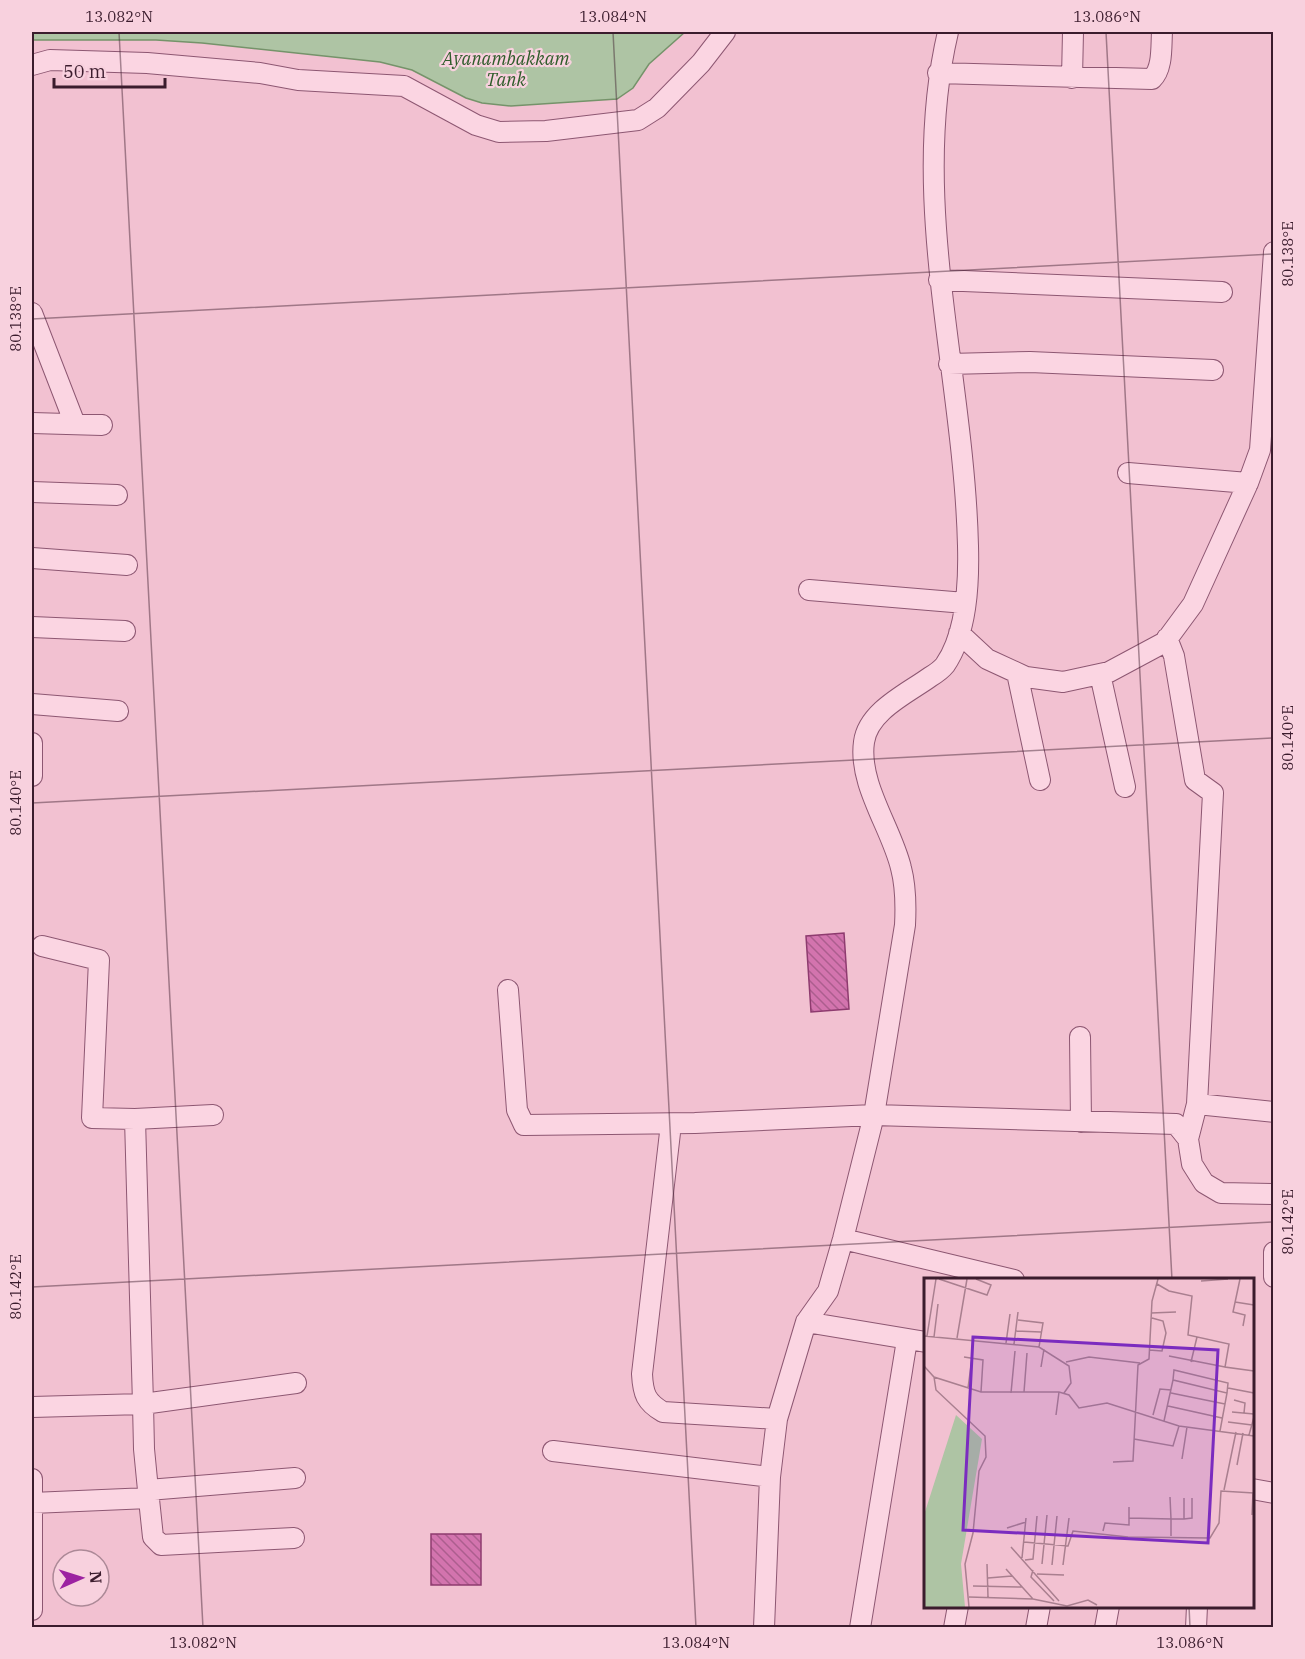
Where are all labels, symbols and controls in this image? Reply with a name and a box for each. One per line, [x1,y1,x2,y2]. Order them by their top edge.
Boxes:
text: 13.082°N [85,7,153,26]
text: 13.084°N [579,7,647,26]
text: 13.086°N [1073,7,1141,26]
water label: Ayanambakkam Tank [441,47,570,91]
scale bar [54,51,165,89]
text: 50 m [63,60,106,83]
text: 80.138°E [1278,221,1297,287]
text: 80.138°E [6,286,25,352]
text: 80.140°E [1278,705,1297,771]
text: 80.140°E [6,770,25,836]
text: 80.142°E [1278,1189,1297,1255]
text: 80.142°E [6,1254,25,1320]
inset map [924,1278,1254,1608]
north arrow [51,1548,111,1608]
text: N [86,1570,106,1584]
text: 13.082°N [169,1633,237,1652]
text: 13.084°N [662,1633,730,1652]
text: 13.086°N [1156,1633,1224,1652]

